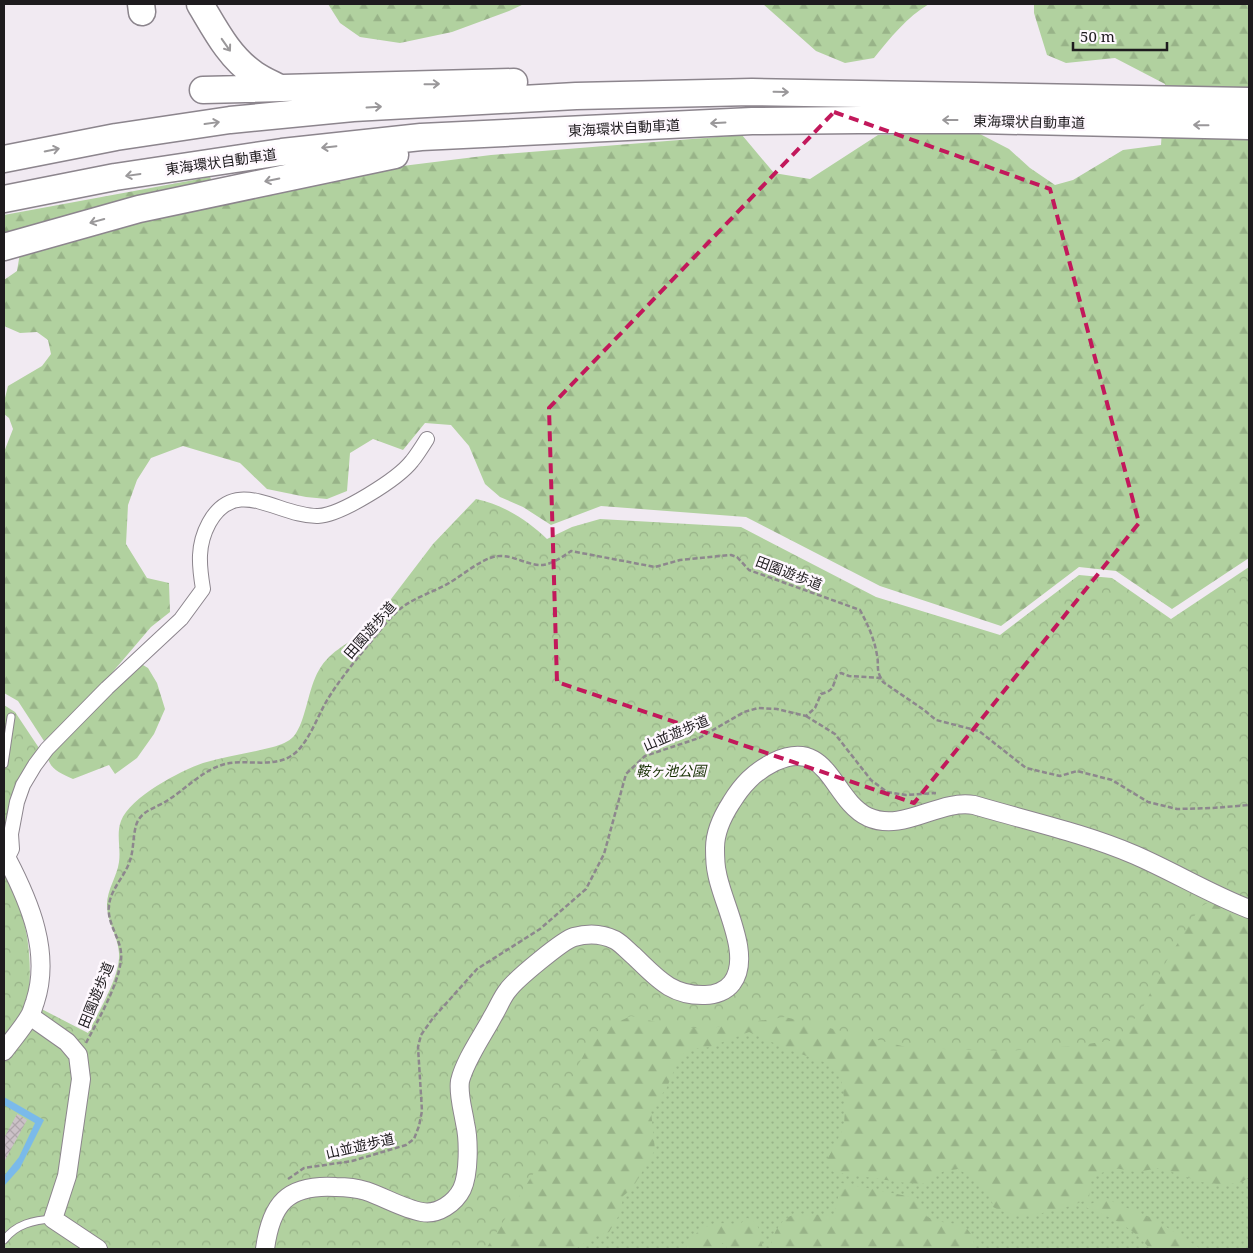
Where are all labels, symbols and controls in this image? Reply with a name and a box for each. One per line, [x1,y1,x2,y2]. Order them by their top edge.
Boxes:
scale bar [1073,20,1167,52]
text: 50 m [1080,26,1115,46]
one-way arrow [221,38,231,52]
one-way arrow [423,79,439,89]
one-way arrow [772,87,788,97]
one-way arrow [365,103,381,112]
street label: 東海環状自動車道 [973,111,1085,132]
street label: 東海環状自動車道 [568,115,680,140]
one-way arrow [942,115,958,125]
one-way arrow [204,118,220,128]
one-way arrow [710,119,726,128]
one-way arrow [1193,120,1209,130]
one-way arrow [321,142,337,152]
one-way arrow [43,144,59,154]
street label: 東海環状自動車道 [164,144,278,179]
one-way arrow [125,170,141,180]
one-way arrow [265,176,281,185]
one-way arrow [89,217,105,226]
street label: 田園遊歩道 [753,551,825,594]
street label: 田園遊歩道 [339,597,400,662]
street label: 山並遊歩道 [640,710,712,755]
park label: 鞍ヶ池公園 [636,761,708,780]
street label: 田園遊歩道 [74,959,117,1031]
street label: 山並遊歩道 [324,1128,396,1163]

